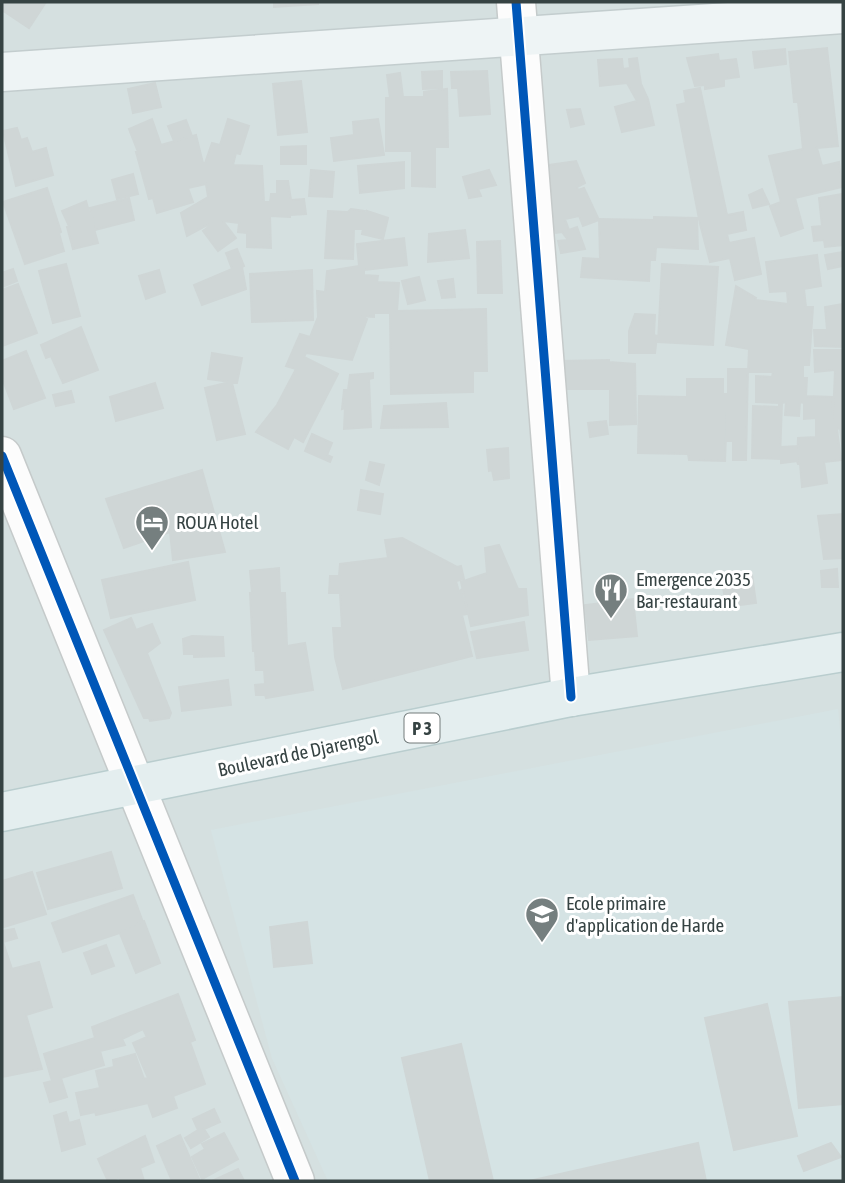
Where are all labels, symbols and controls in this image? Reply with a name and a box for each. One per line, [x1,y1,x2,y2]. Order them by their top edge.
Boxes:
hotel icon: ROUA Hotel [133,503,171,552]
place label: ROUA Hotel [176,511,258,533]
place label: Emergence 2035 Bar-restaurant [636,568,751,612]
restaurant icon: Emergence 2035 Bar-restaurant [592,571,630,620]
road number: P 3 [404,714,440,742]
street label: Boulevard de Djarengol [216,725,380,781]
place label: Ecole primaire d'application de Harde [566,892,724,936]
school or university icon: Ecole primaire d'application de Harde [523,895,561,944]

